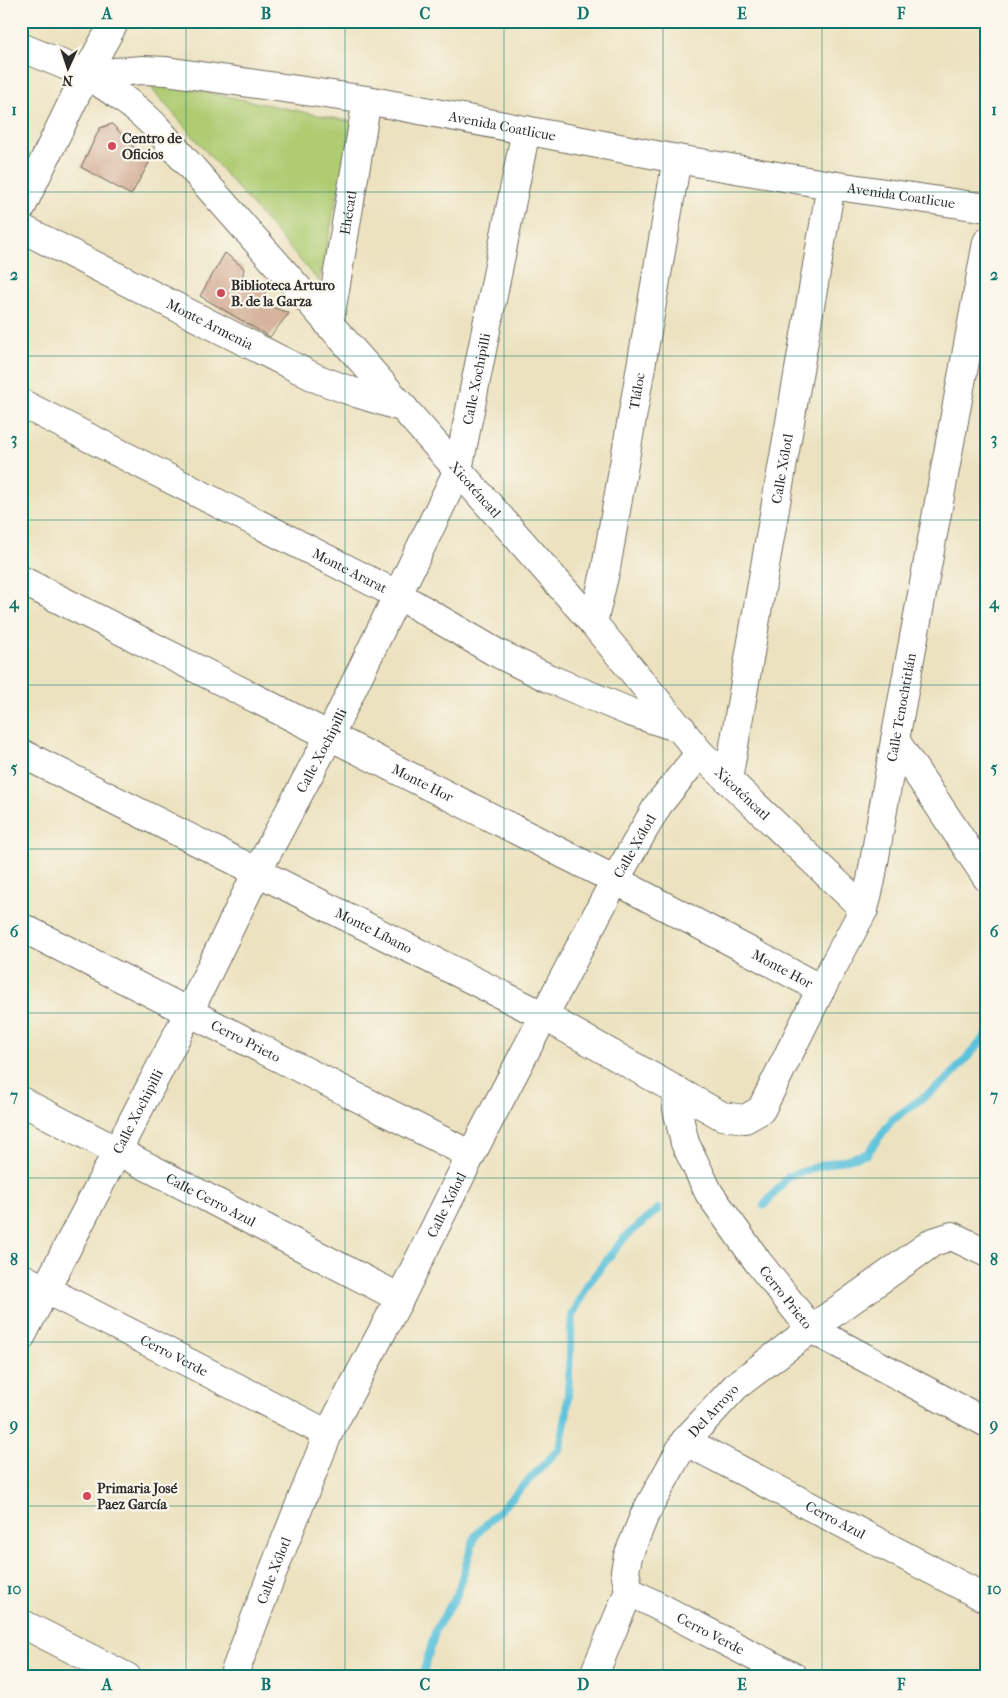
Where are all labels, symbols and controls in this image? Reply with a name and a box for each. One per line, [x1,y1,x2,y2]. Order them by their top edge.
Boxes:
text: A [101,4,113,23]
text: B [261,4,271,23]
text: C [420,4,431,23]
text: D [577,4,589,23]
text: E [737,4,747,23]
text: F [896,4,906,23]
north arrow [42,42,92,92]
text: N [61,72,73,89]
text: 1 [11,100,17,119]
text: 1 [991,100,997,119]
street label: Avenida Coatlicue [446,108,557,145]
place label: Centro de Oficios [122,130,182,163]
marker: Centro de Oficios [106,140,118,152]
street label: Avenida Coatlicue [845,179,956,212]
street label: Ehécatl [336,189,361,236]
text: 2 [10,265,18,284]
text: 2 [990,265,998,284]
place label: Biblioteca Arturo B. de la Garza [231,277,335,310]
marker: Biblioteca Arturo B. de la Garza [215,287,227,299]
street label: Monte Armenia [164,295,256,354]
street label: Calle Xochipilli [459,332,494,426]
street label: Tláloc [626,371,649,411]
text: 3 [11,429,17,449]
text: 3 [991,429,997,449]
street label: Calle Xólotl [768,432,797,505]
street label: Xicoténcatl [445,458,504,522]
street label: Monte Ararat [309,545,390,597]
text: 4 [8,593,20,613]
text: 4 [988,593,1000,613]
street label: Calle Tenochtitlán [883,652,920,763]
street label: Calle Xochipilli [293,706,351,796]
text: 5 [11,758,18,777]
text: 5 [991,758,998,777]
street label: Monte Hor [389,761,456,806]
street label: Xicoténcatl [711,764,773,824]
street label: Calle Xólotl [610,811,660,881]
street label: Monte Líbano [332,904,415,957]
text: 6 [10,922,19,941]
text: 6 [990,922,999,941]
street label: Monte Hor [749,946,816,992]
street label: Cerro Prieto [208,1017,283,1066]
street label: Calle Xochipilli [109,1066,167,1157]
text: 7 [9,1086,18,1105]
text: 7 [989,1086,998,1105]
street label: Calle Xólotl [423,1169,470,1240]
street label: Calle Cerro Azul [163,1170,259,1231]
text: 8 [10,1250,18,1269]
text: 8 [990,1250,998,1269]
street label: Cerro Prieto [755,1263,816,1333]
street label: Cerro Verde [137,1331,211,1380]
street label: Del Arroyo [685,1381,742,1441]
text: 9 [9,1415,18,1435]
text: 9 [989,1415,998,1435]
place label: Primaria José Paez García [97,1480,177,1513]
marker: Primaria José Paez García [81,1490,93,1502]
street label: Cerro Azul [802,1498,868,1543]
street label: Calle Xólotl [253,1534,295,1607]
text: 10 [7,1579,21,1598]
text: 10 [987,1579,1001,1598]
street label: Cerro Verde [674,1609,747,1659]
text: A [101,1675,113,1694]
text: B [261,1675,271,1694]
text: C [420,1675,431,1694]
text: D [577,1675,589,1694]
text: E [737,1675,747,1694]
text: F [896,1675,906,1694]

